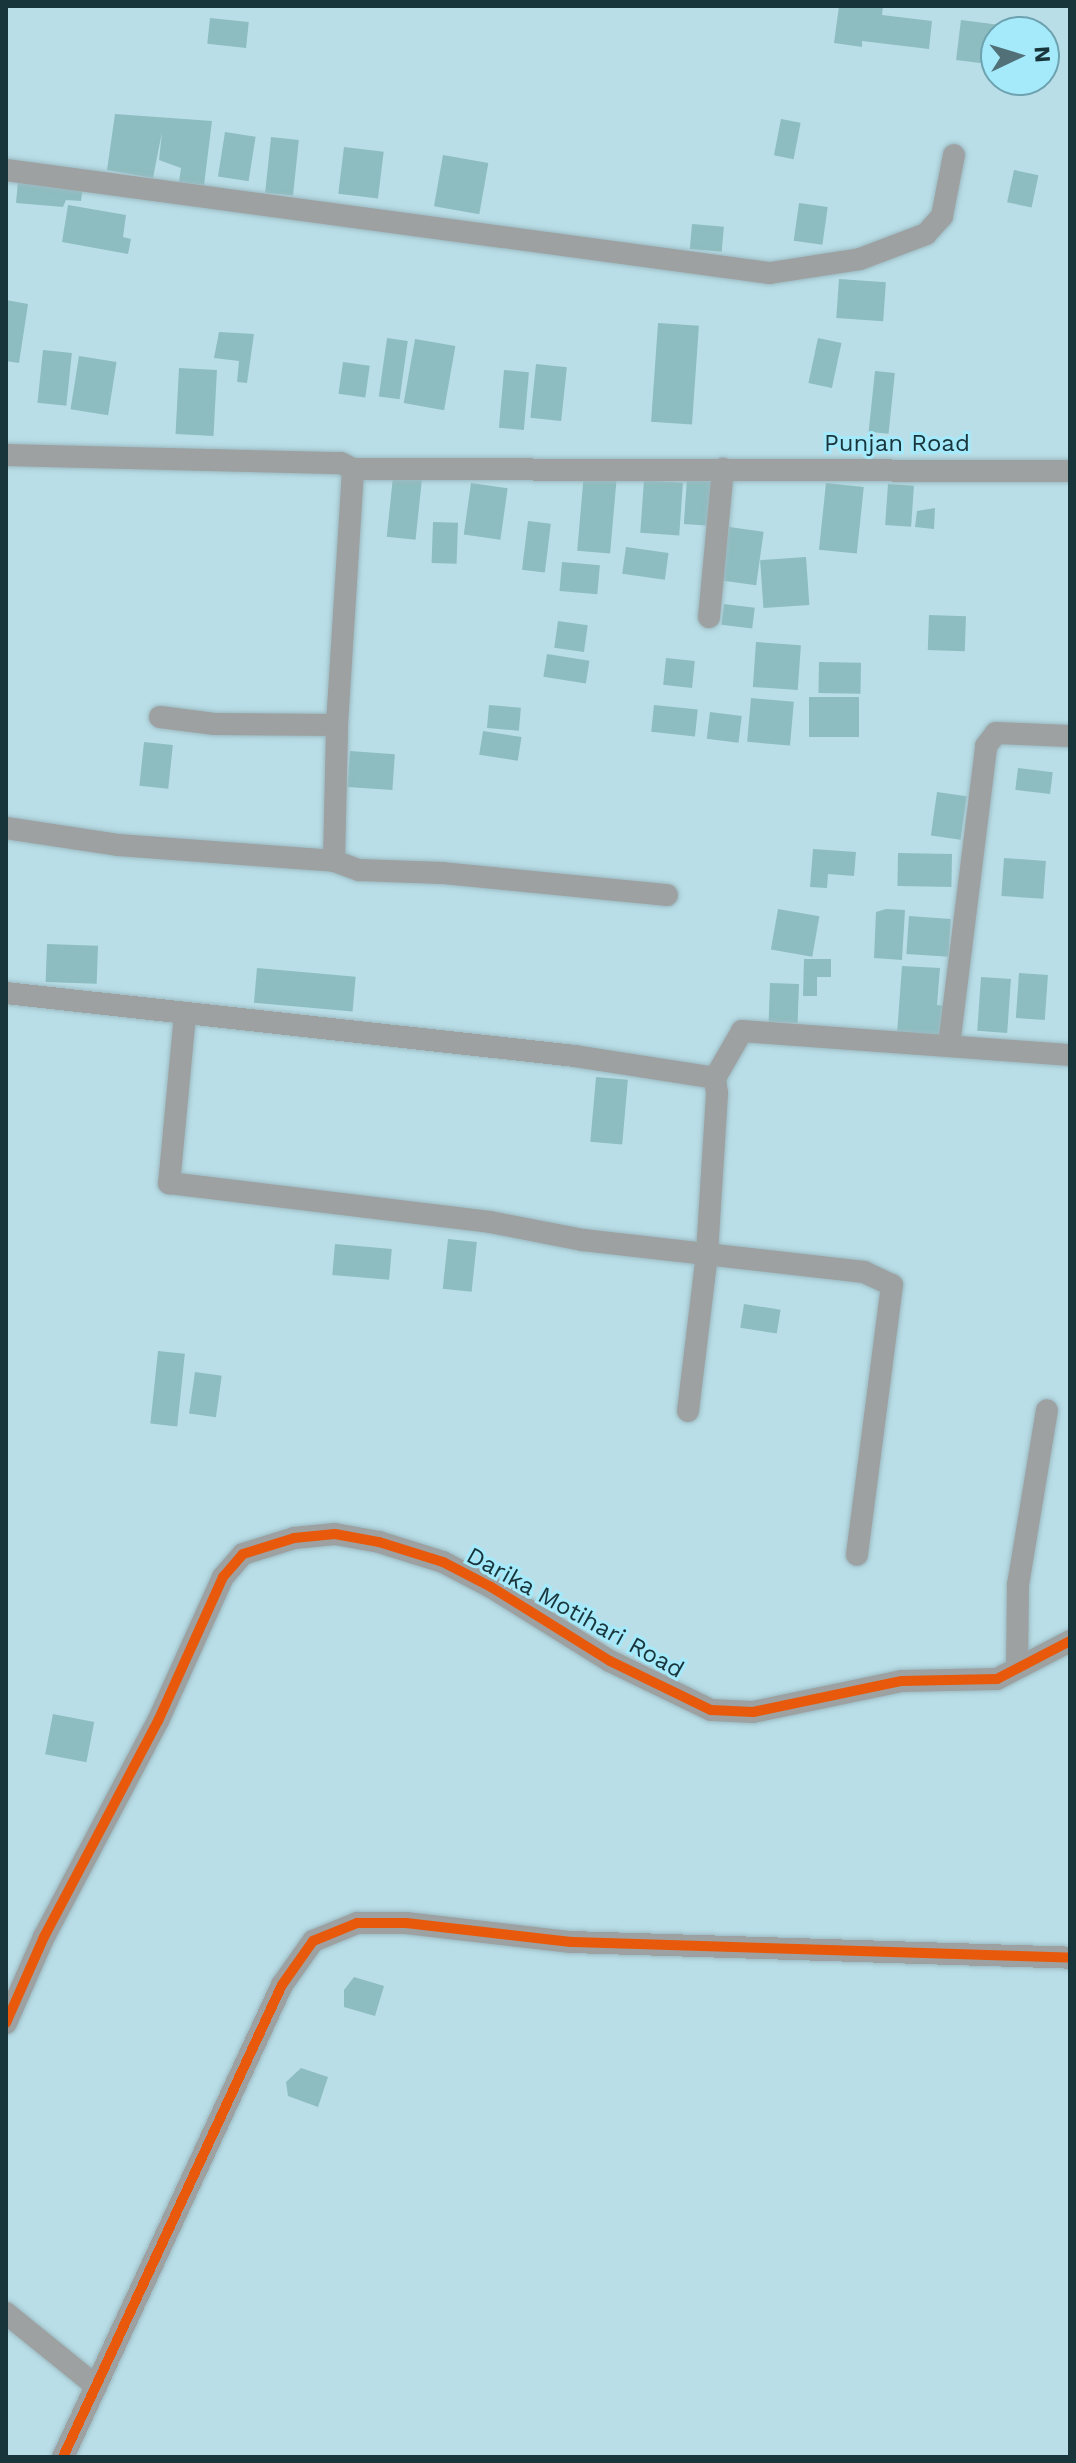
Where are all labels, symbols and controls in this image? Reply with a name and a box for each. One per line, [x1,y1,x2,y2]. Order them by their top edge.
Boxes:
north arrow [980,16,1060,96]
text: N [1029,45,1055,63]
street label: Punjan Road [824,430,970,458]
street label: Darika Motihari Road [461,1541,689,1685]

